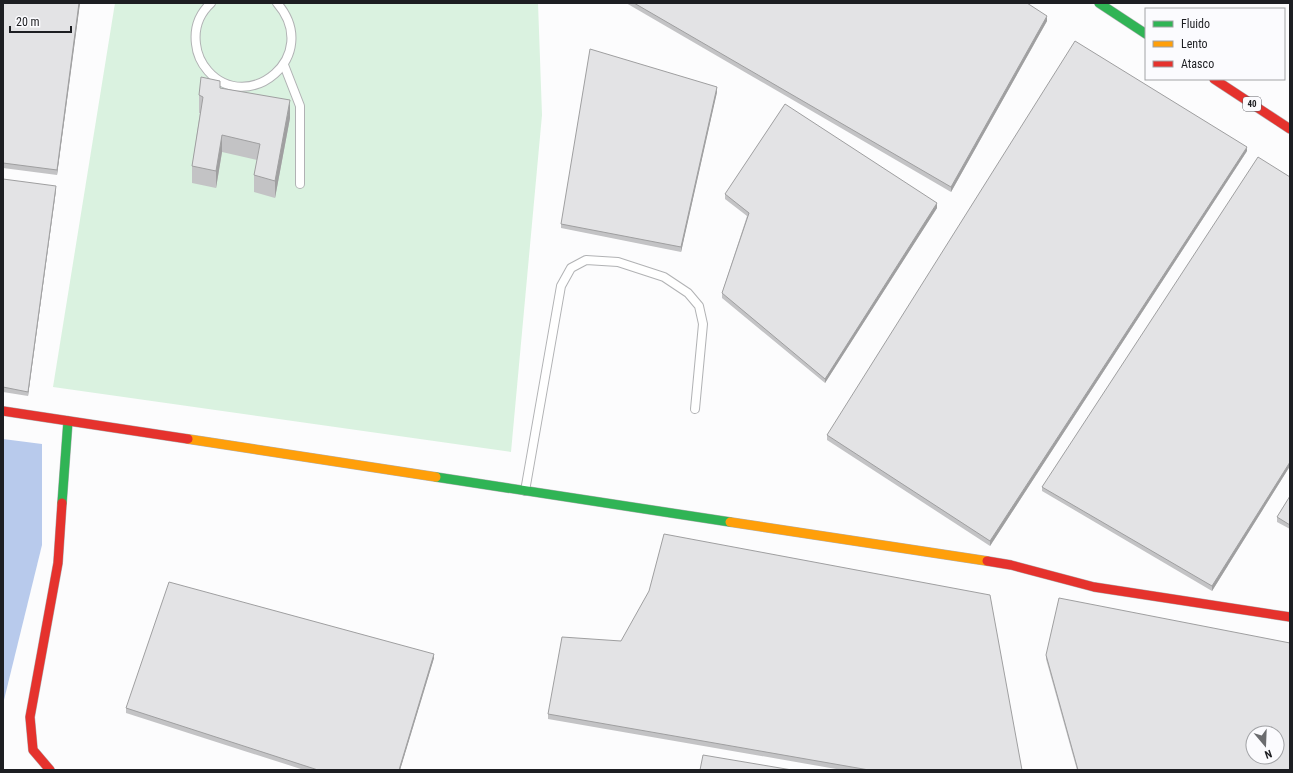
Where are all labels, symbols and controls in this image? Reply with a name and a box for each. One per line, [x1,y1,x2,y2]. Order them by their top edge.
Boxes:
scale bar [10,8,71,34]
legend [1145,8,1285,80]
text: 20 m [16,15,40,29]
text: Fluido [1181,17,1210,31]
text: Lento [1181,37,1208,51]
text: Atasco [1181,57,1214,71]
road number: 40 [1243,97,1261,111]
north arrow [1245,725,1285,765]
text: N [1263,747,1273,761]

